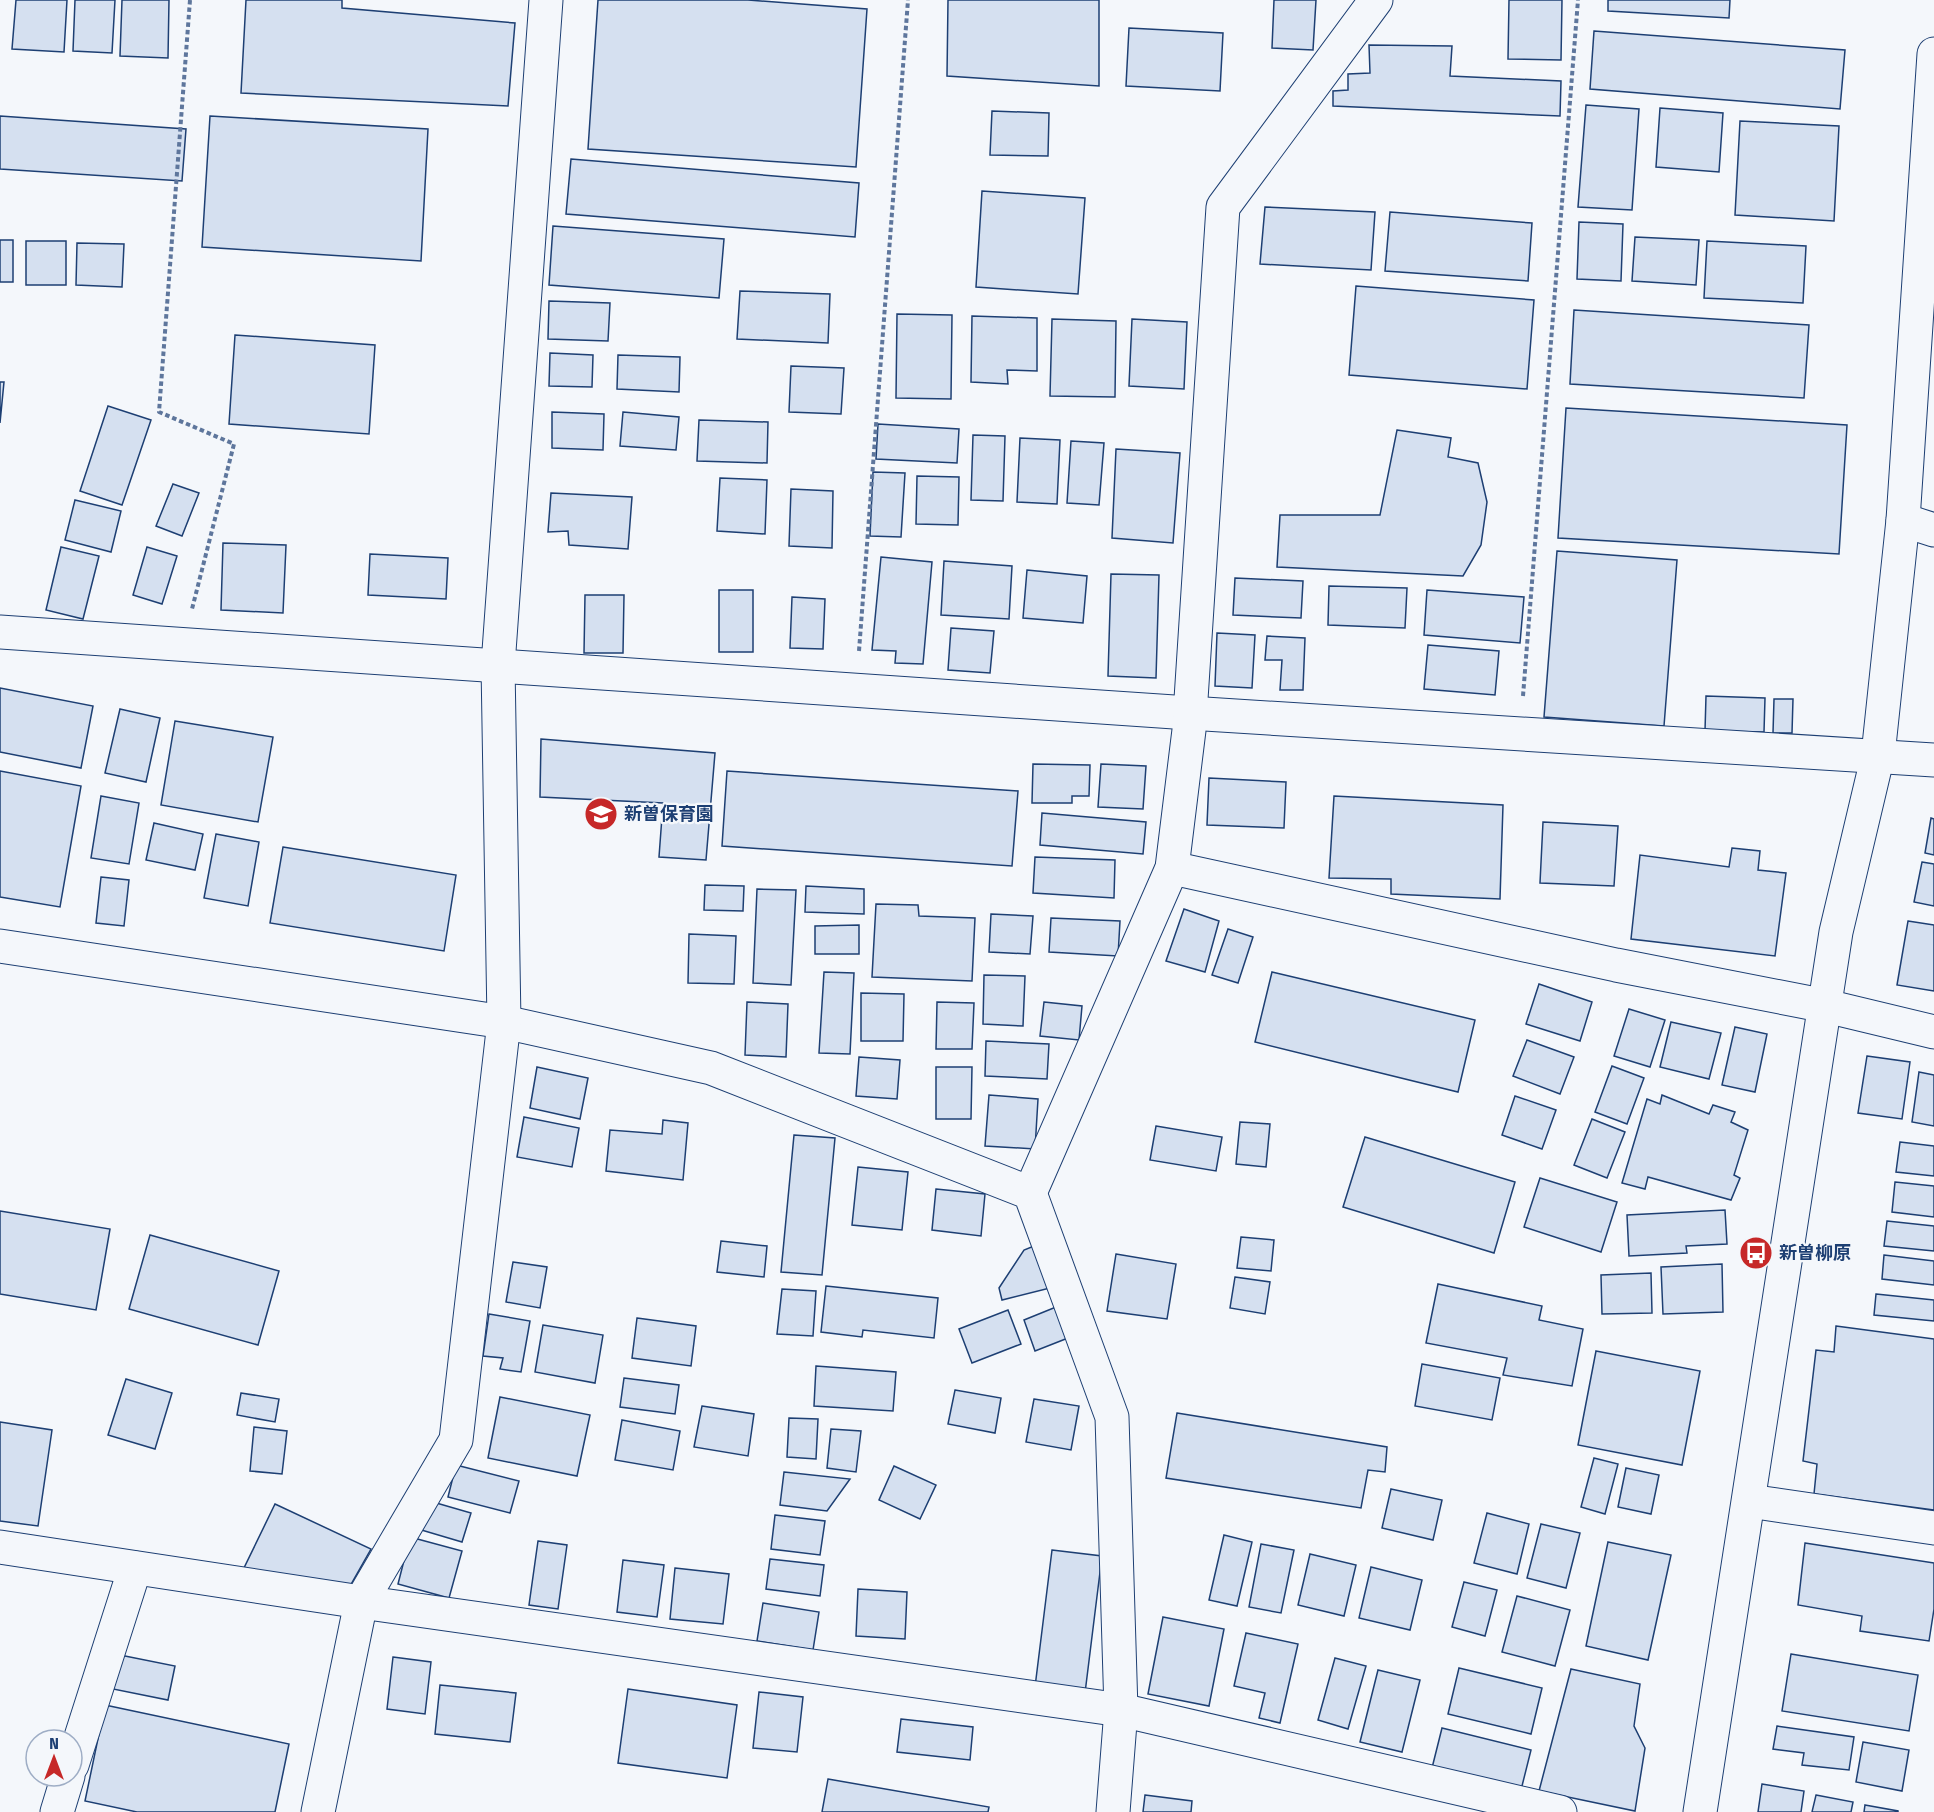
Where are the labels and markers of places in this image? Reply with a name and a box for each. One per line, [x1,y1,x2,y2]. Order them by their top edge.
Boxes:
school or university icon: 新曽保育園 [583,796,619,832]
place label: 新曽保育園 [624,803,714,825]
bus stop icon: 新曽柳原 [1738,1235,1774,1271]
place label: 新曽柳原 [1779,1242,1851,1264]

